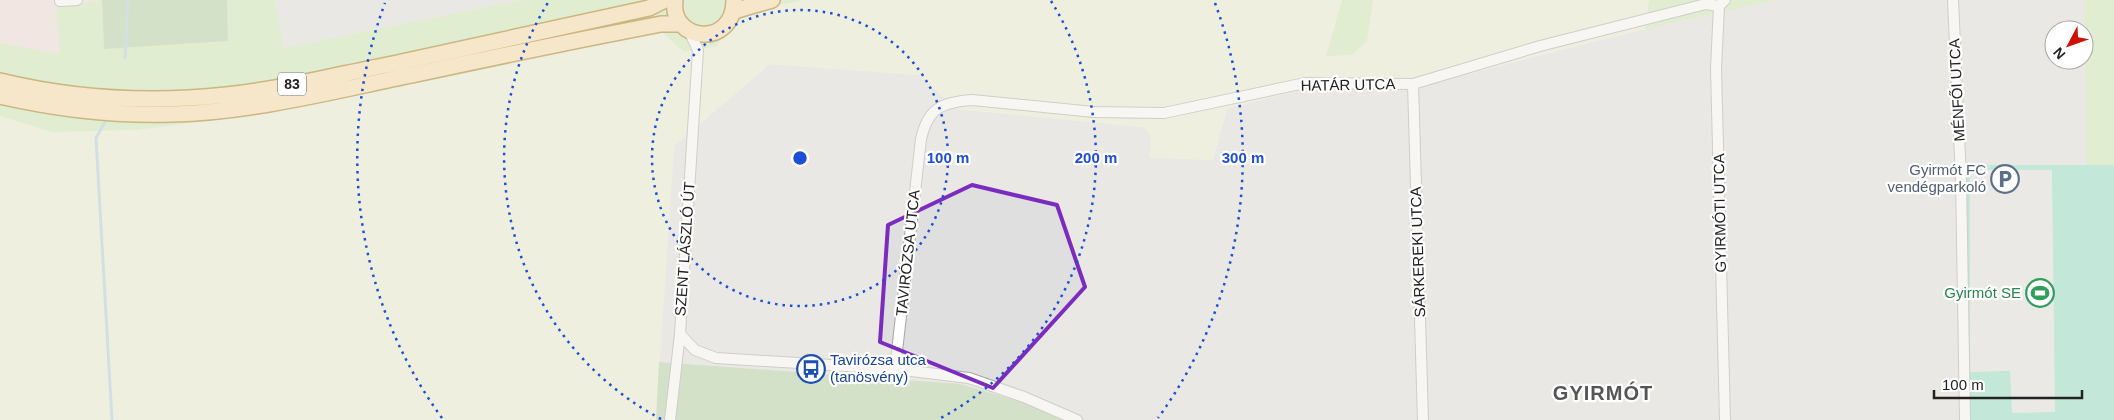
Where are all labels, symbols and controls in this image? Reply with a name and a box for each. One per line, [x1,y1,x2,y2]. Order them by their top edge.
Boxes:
north arrow [2044,20,2094,70]
street label: MÉNFŐI UTCA [1945,38,1968,142]
text: N [2050,44,2069,63]
road number: 83 [278,72,306,96]
street label: HATÁR UTCA [1300,75,1395,94]
centre of rings [791,149,809,167]
text: 100 m [927,149,969,166]
text: 200 m [1075,149,1117,166]
text: 300 m [1222,149,1264,166]
street label: GYIRMÓTI UTCA [1710,153,1729,273]
place label: Gyirmót FC vendégparkoló [1888,161,1986,195]
parking icon: Gyirmót FC vendégparkoló [1990,164,2020,194]
street label: SZENT LÁSZLÓ ÚT [671,181,698,317]
street label: SÁRKEREKI UTCA [1407,186,1428,318]
street label: TAVIRÓZSA UTCA [892,189,923,317]
sports icon: Gyirmót SE [2025,278,2055,308]
place label: Gyirmót SE [1944,284,2021,301]
place label: Tavirózsa utca (tanösvény) [830,351,927,385]
bus stop icon: Tavirózsa utca (tanösvény) [796,354,826,384]
scale bar [1934,368,2082,400]
text: 100 m [1942,376,1984,393]
district label: GYIRMÓT [1553,381,1653,404]

